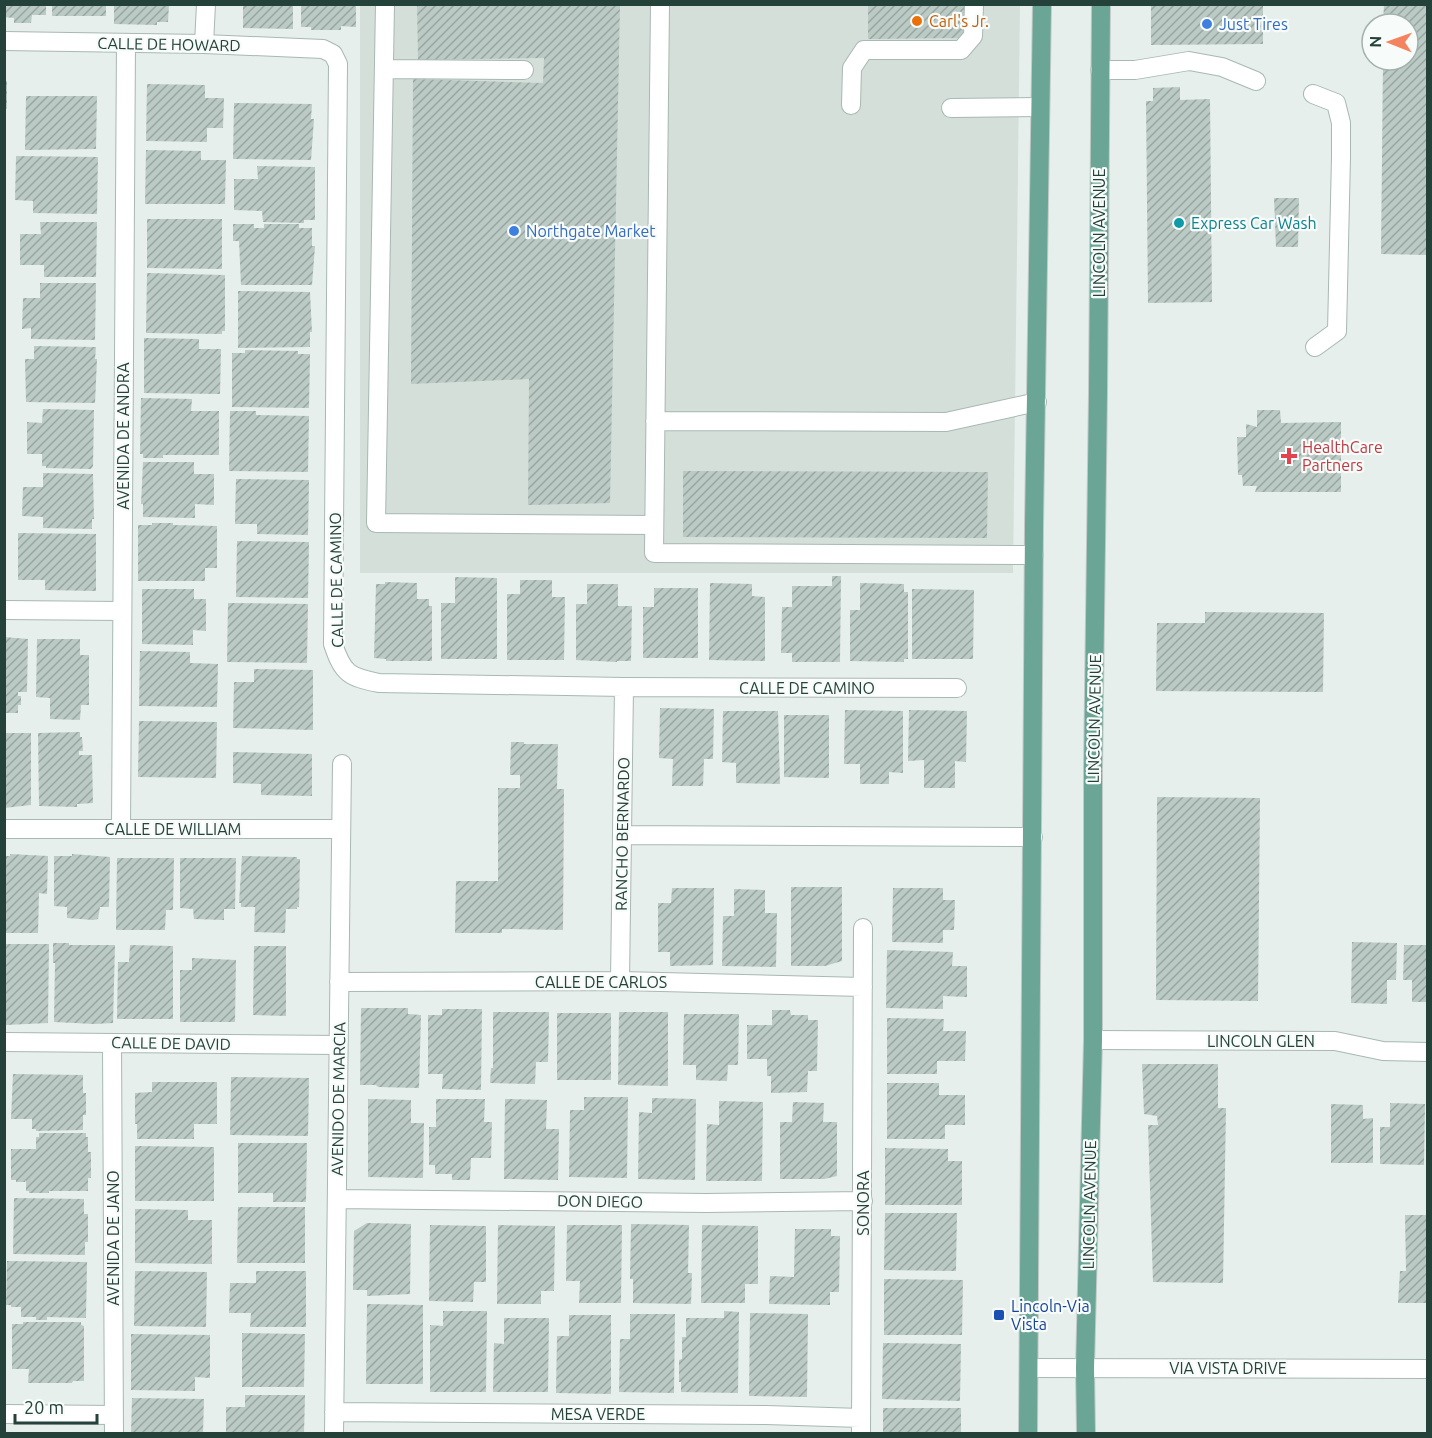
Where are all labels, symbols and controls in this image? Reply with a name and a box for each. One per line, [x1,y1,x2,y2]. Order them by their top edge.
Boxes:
place label: Carl's Jr. [929,12,989,30]
north arrow [1360,12,1420,72]
marker: Carl's Jr. [910,14,924,28]
place label: Just Tires [1219,15,1288,33]
marker: Just Tires [1200,17,1214,31]
street label: CALLE DE HOWARD [97,34,241,54]
text: N [1366,36,1384,48]
street label: LINCOLN AVENUE [1090,168,1108,297]
place label: Express Car Wash [1191,214,1317,232]
marker: Express Car Wash [1172,216,1186,230]
place label: Northgate Market [526,222,656,240]
marker: Northgate Market [507,224,521,238]
street label: AVENIDA DE ANDRA [114,362,132,510]
place label: HealthCare Partners [1302,438,1383,474]
marker: HealthCare Partners [1280,447,1298,465]
street label: CALLE DE CAMINO [326,512,346,648]
street label: LINCOLN AVENUE [1084,654,1104,784]
street label: CALLE DE CAMINO [739,679,875,697]
street label: RANCHO BERNARDO [612,757,632,911]
street label: CALLE DE WILLIAM [104,820,242,838]
street label: CALLE DE CARLOS [535,973,667,991]
street label: AVENIDO DE MARCIA [328,1021,348,1176]
street label: LINCOLN GLEN [1207,1032,1315,1050]
street label: CALLE DE DAVID [111,1033,231,1053]
street label: LINCOLN AVENUE [1079,1140,1099,1270]
street label: AVENIDA DE JANO [104,1170,122,1306]
street label: SONORA [854,1170,872,1236]
street label: DON DIEGO [557,1191,643,1211]
place label: Lincoln-Via Vista [1011,1297,1090,1333]
marker: Lincoln-Via Vista [992,1308,1006,1322]
street label: VIA VISTA DRIVE [1169,1359,1287,1377]
scale bar [15,1387,98,1425]
text: 20 m [24,1397,64,1417]
street label: MESA VERDE [551,1405,645,1423]

